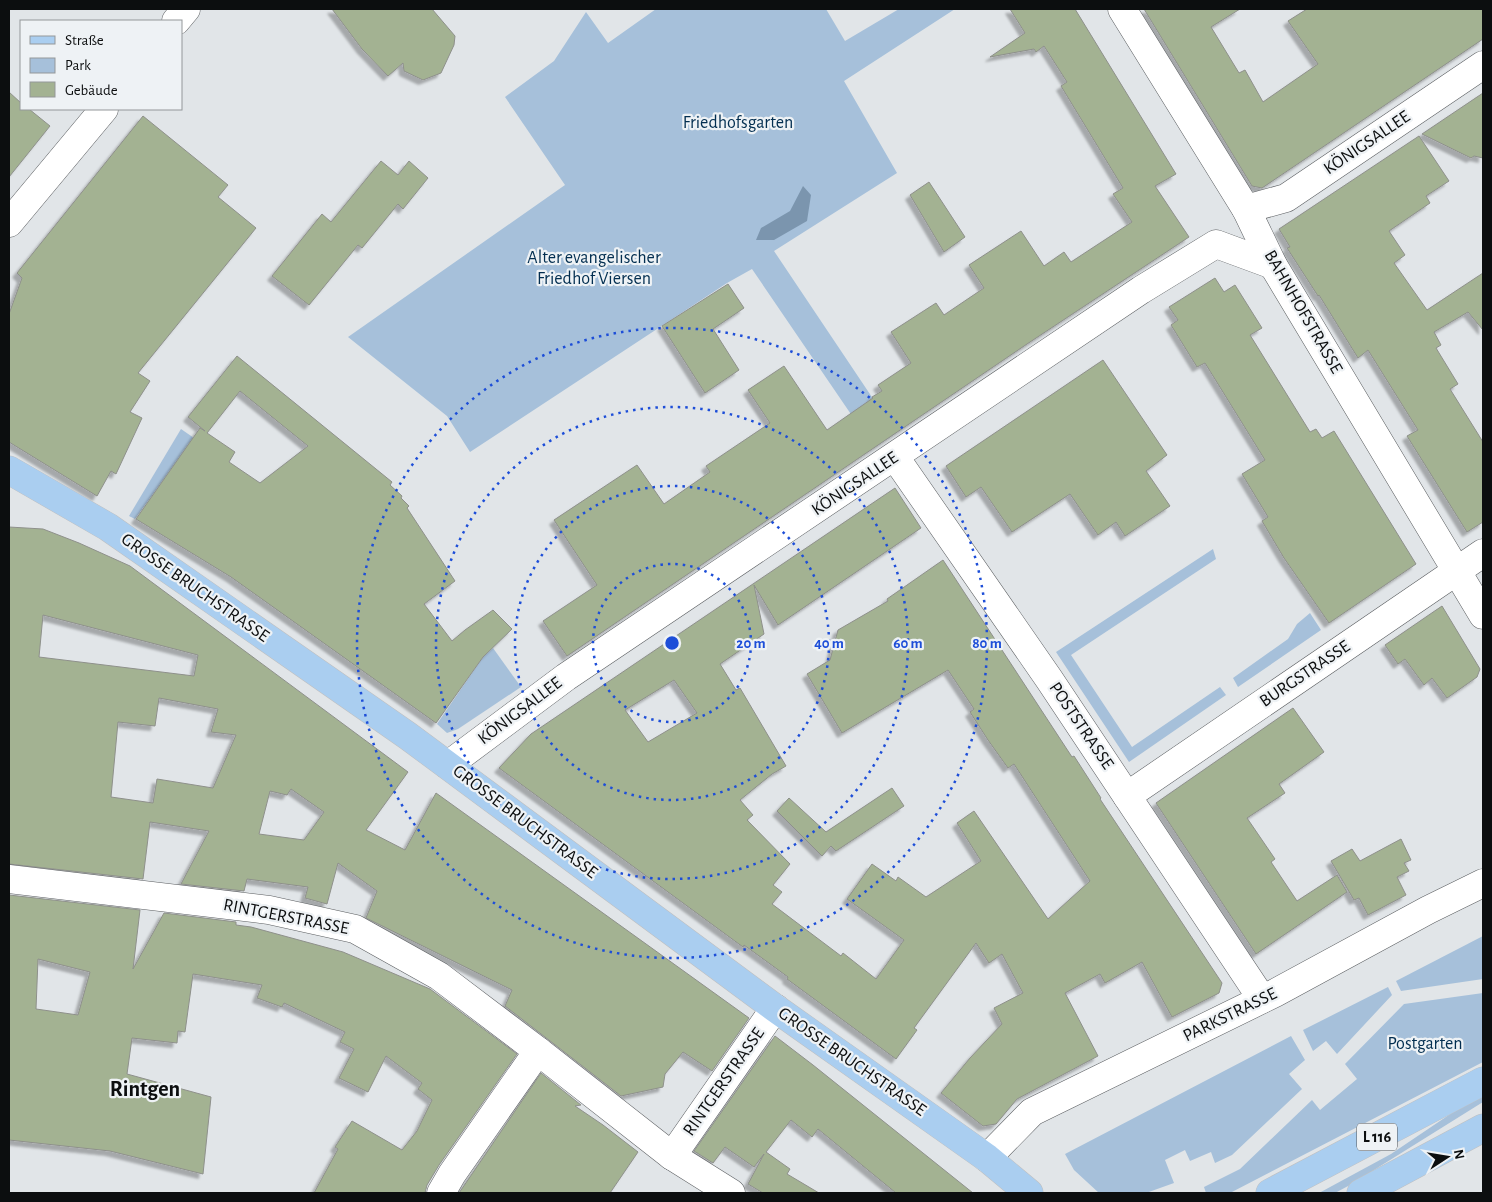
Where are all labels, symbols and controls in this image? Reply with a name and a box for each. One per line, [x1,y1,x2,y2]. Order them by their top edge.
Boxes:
legend [20,20,182,110]
text: Straße [65,33,104,48]
text: Park [65,58,91,73]
text: Gebäude [65,83,118,98]
street label: KÖNIGSALLEE [1320,106,1414,178]
park label: Friedhofsgarten [683,114,793,132]
street label: BAHNHOFSTRASSE [1260,247,1346,377]
park label: Alter evangelischer Friedhof Viersen [527,249,661,288]
street label: KÖNIGSALLEE [808,447,902,519]
street label: GROSSE BRUCHSTRASSE [118,530,273,646]
centre of rings [663,634,681,652]
text: 20 m [736,636,766,651]
text: 40 m [814,636,844,651]
text: 60 m [893,636,923,651]
text: 80 m [972,636,1002,651]
street label: BURGSTRASSE [1257,637,1354,711]
street label: KÖNIGSALLEE [474,672,565,748]
street label: POSTSTRASSE [1045,679,1117,773]
street label: GROSSE BRUCHSTRASSE [449,762,601,882]
street label: RINTGERSTRASSE [222,896,351,938]
street label: PARKSTRASSE [1180,984,1280,1045]
street label: GROSSE BRUCHSTRASSE [775,1004,930,1120]
street label: RINTGERSTRASSE [680,1024,768,1139]
park label: Postgarten [1387,1035,1463,1053]
district label: Rintgen [110,1078,180,1100]
road number: L 116 [1357,1124,1397,1150]
north arrow [1422,1132,1472,1182]
text: N [1451,1148,1467,1161]

